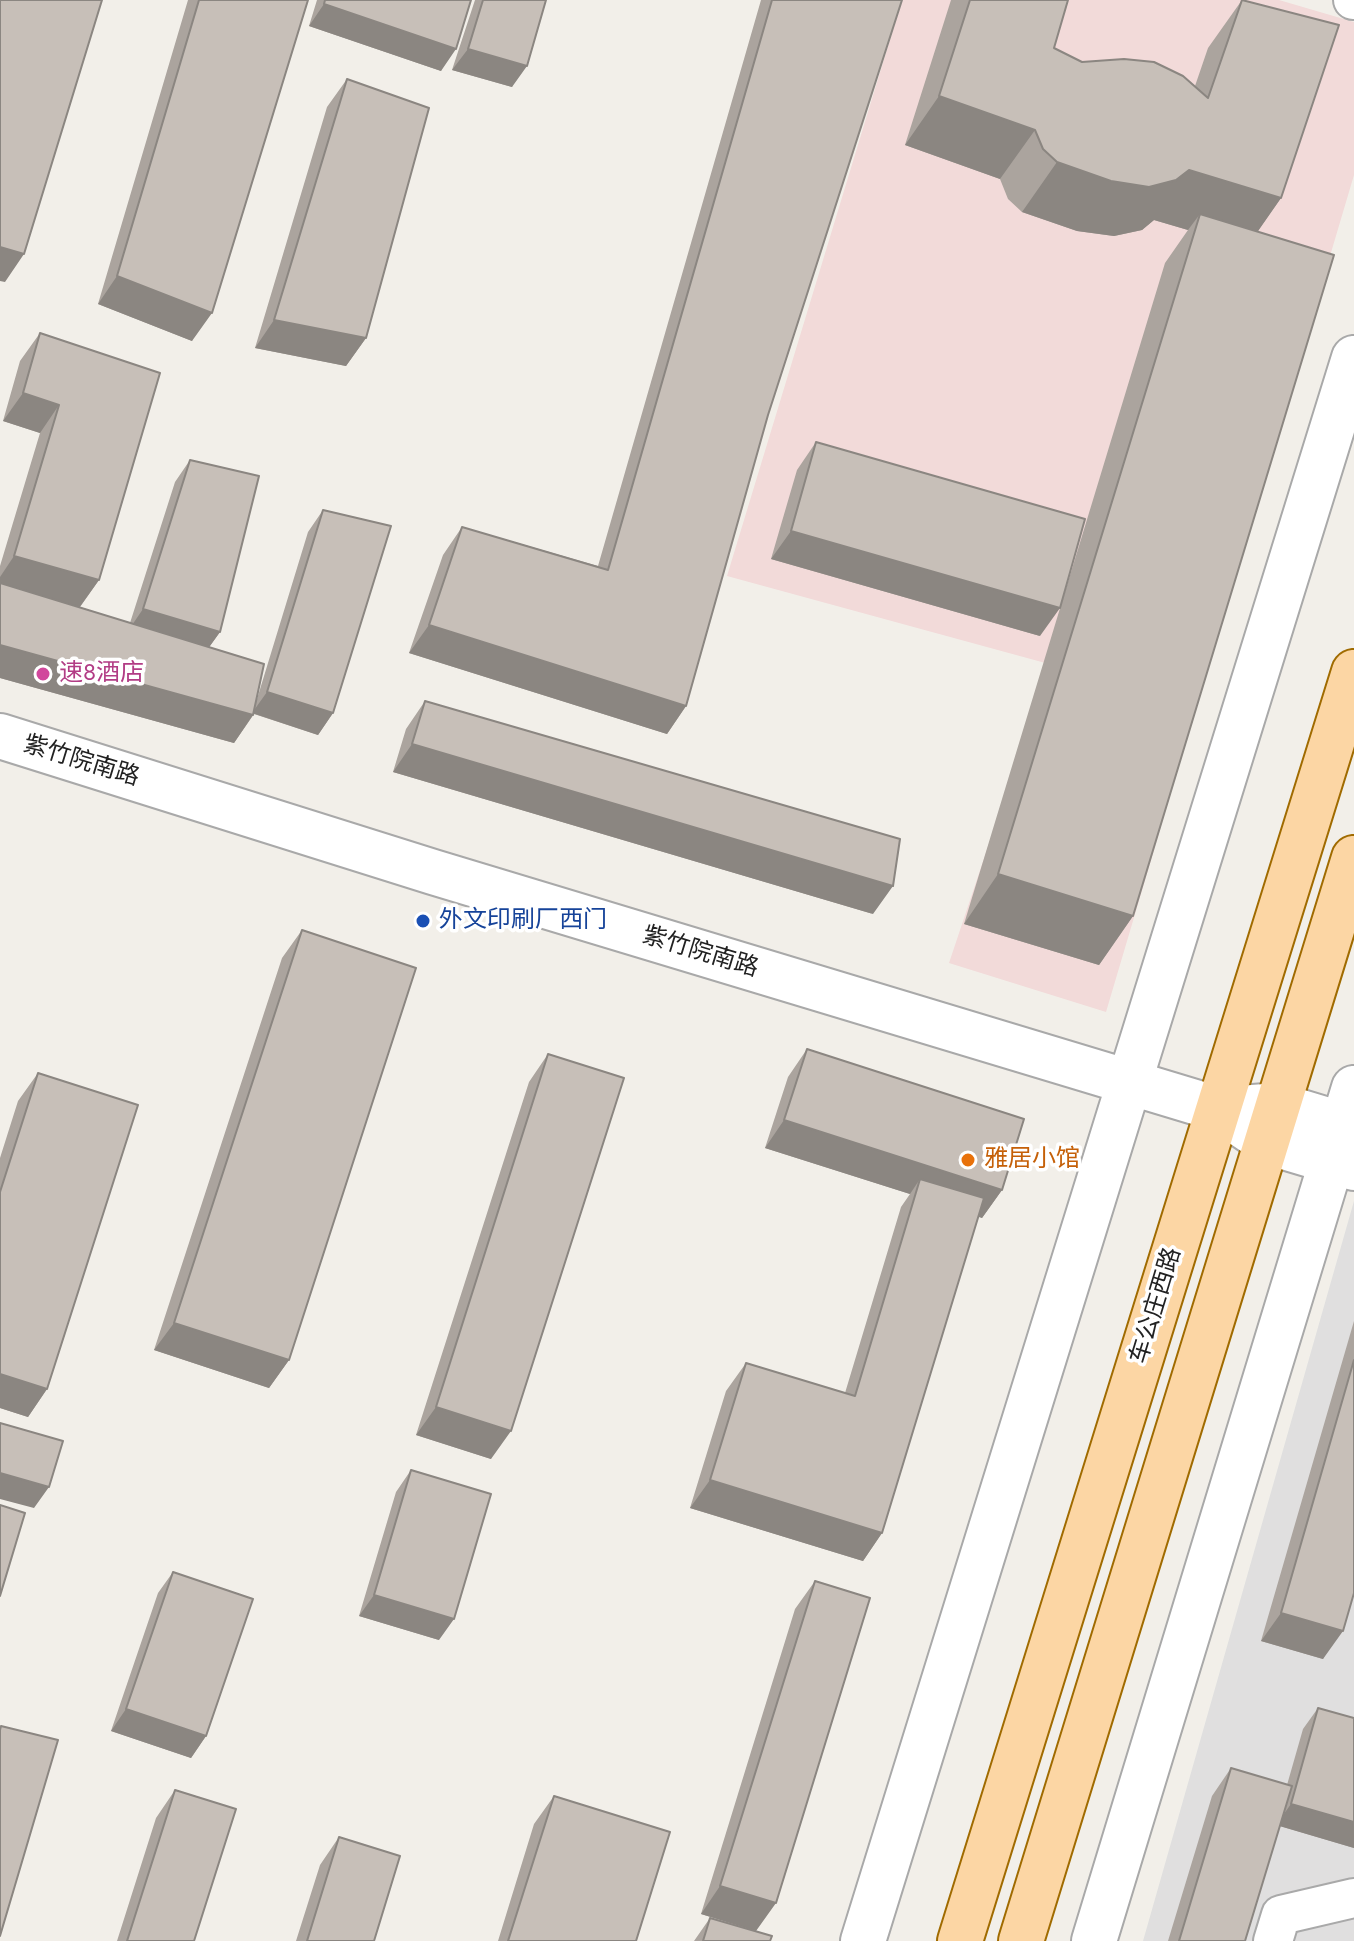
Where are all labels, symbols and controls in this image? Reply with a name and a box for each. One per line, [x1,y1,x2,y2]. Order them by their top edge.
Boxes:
place label: 速8酒店 [59,660,144,688]
marker: 速8酒店 [34,665,52,683]
street label: 紫竹院南路 [19,731,143,793]
place label: 外文印刷厂西门 [439,907,607,935]
marker: 外文印刷厂西门 [414,912,432,930]
street label: 紫竹院南路 [638,922,762,984]
place label: 雅居小馆 [984,1146,1080,1174]
marker: 雅居小馆 [959,1151,977,1169]
street label: 车公庄西路 [1126,1244,1188,1368]

